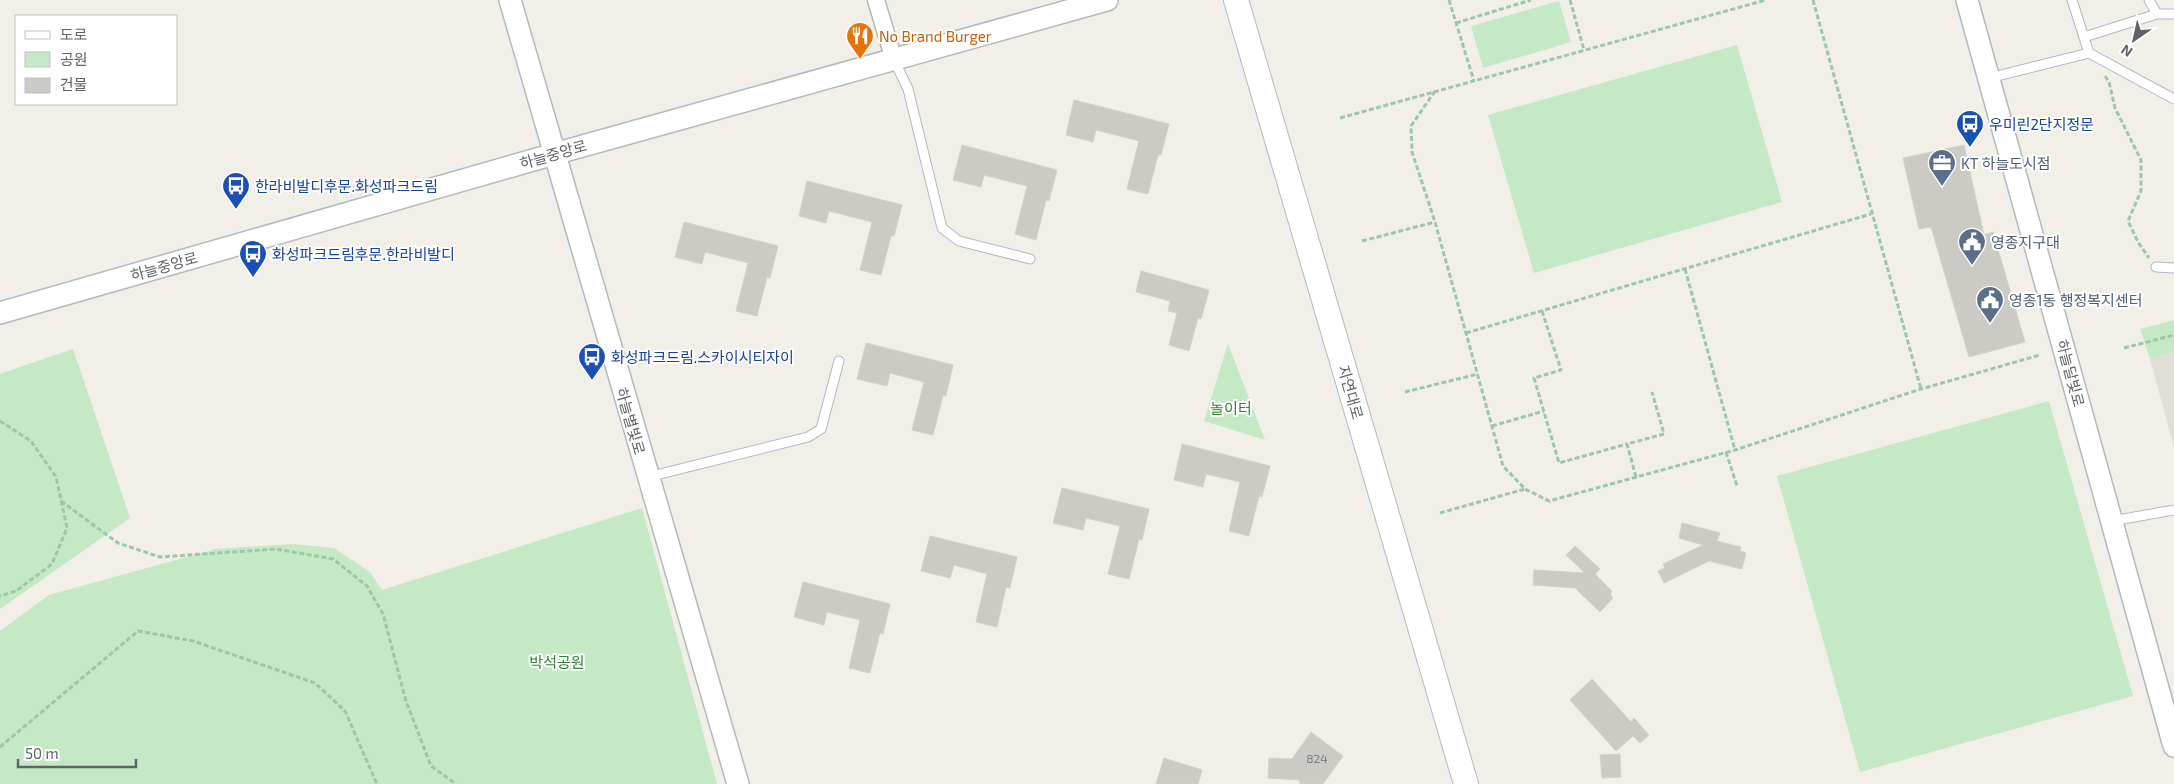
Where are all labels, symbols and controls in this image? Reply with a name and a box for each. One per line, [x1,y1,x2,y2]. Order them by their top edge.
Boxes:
legend [15,15,178,105]
north arrow [2109,15,2159,65]
restaurant icon: No Brand Burger [845,21,875,60]
text: 도로 [60,25,88,43]
place label: No Brand Burger [879,27,992,45]
text: N [2118,41,2135,61]
text: 공원 [60,50,88,68]
text: 건물 [60,75,88,93]
bus stop icon: 우미린2단지정문 [1955,109,1985,148]
place label: 우미린2단지정문 [1989,115,2094,133]
street label: 하늘중앙로 [517,136,589,172]
office icon: KT 하늘도시점 [1927,148,1957,187]
place label: KT 하늘도시점 [1961,154,2051,172]
bus stop icon: 한라비발디후문.화성파크드림 [221,171,251,210]
place label: 한라비발디후문.화성파크드림 [255,177,438,195]
public building icon: 영종지구대 [1957,227,1987,266]
place label: 영종지구대 [1991,233,2060,251]
bus stop icon: 화성파크드림후문.한라비발디 [238,239,268,278]
place label: 화성파크드림후문.한라비발디 [272,245,455,263]
street label: 하늘중앙로 [128,248,200,284]
public building icon: 영종1동 행정복지센터 [1975,285,2005,324]
place label: 영종1동 행정복지센터 [2009,291,2143,309]
street label: 하늘달빛로 [2053,337,2089,409]
bus stop icon: 화성파크드림.스카이시티자이 [577,342,607,381]
place label: 화성파크드림.스카이시티자이 [611,348,794,366]
street label: 자연대로 [1335,363,1367,421]
street label: 하늘별빛로 [613,385,649,457]
park label: 놀이터 [1210,399,1252,417]
park label: 박석공원 [529,653,585,671]
scale bar [18,736,135,768]
text: 50 m [25,744,59,762]
house number: 824 [1306,751,1328,765]

